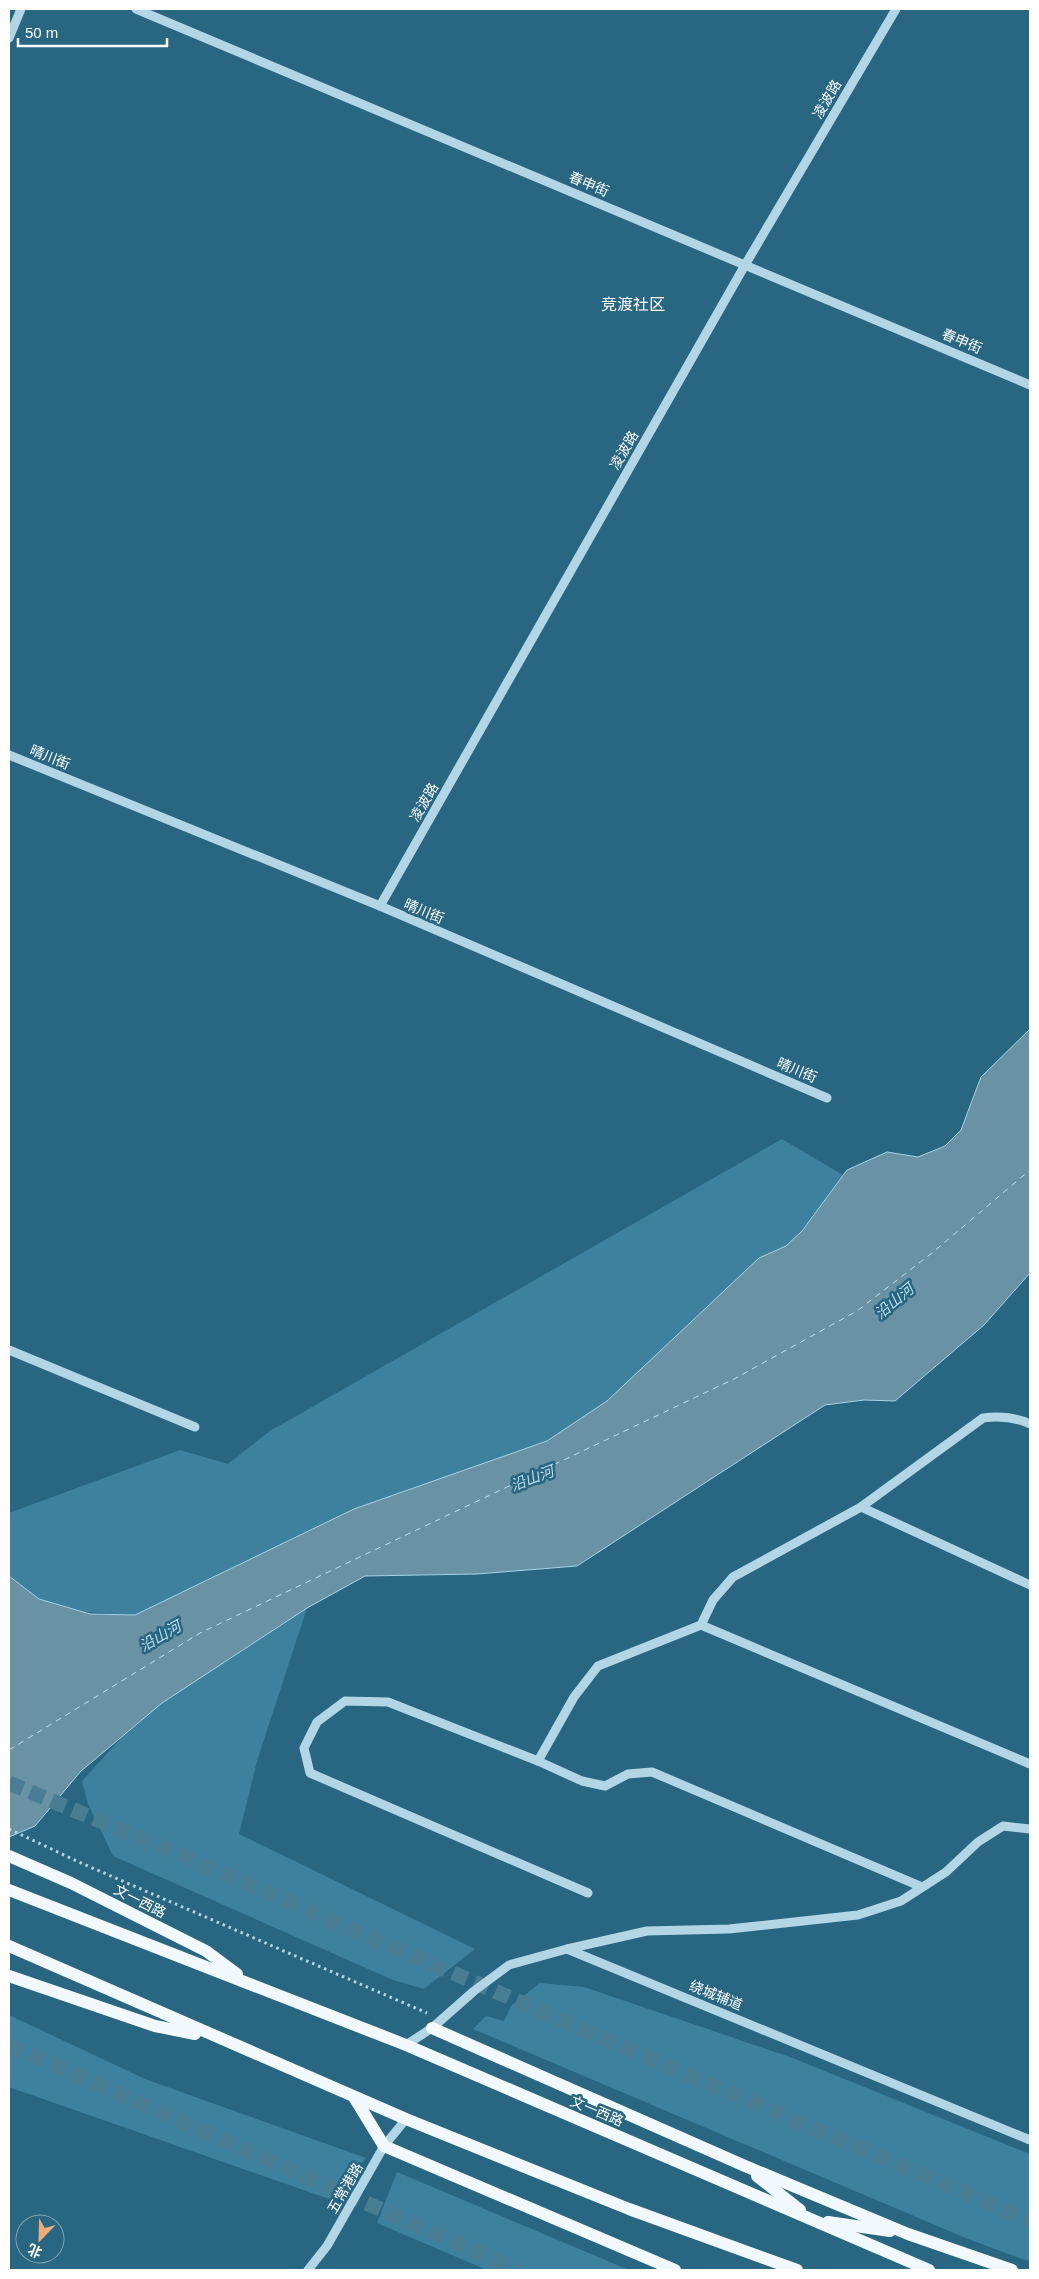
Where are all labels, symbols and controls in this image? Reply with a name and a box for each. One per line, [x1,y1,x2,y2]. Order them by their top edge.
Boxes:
scale bar [18,15,166,47]
text: 50 m [25,24,58,41]
street label: 凌波路 [810,77,844,121]
street label: 春申街 [567,168,611,200]
district label: 竞渡社区 [601,296,665,313]
street label: 春申街 [940,325,984,357]
street label: 凌波路 [607,428,641,472]
street label: 晴川街 [28,742,72,772]
street label: 凌波路 [407,780,441,824]
street label: 晴川街 [402,895,446,927]
street label: 晴川街 [775,1054,819,1086]
water label: 沿山河 [871,1278,919,1322]
water label: 沿山河 [508,1461,559,1494]
water label: 沿山河 [136,1616,186,1655]
street label: 文一西路 [111,1881,169,1921]
street label: 绕城辅道 [687,1977,745,2013]
street label: 文一西路 [568,2093,626,2129]
street label: 五常港路 [324,2160,366,2216]
north arrow [15,2214,65,2264]
text: 北 [25,2241,44,2261]

